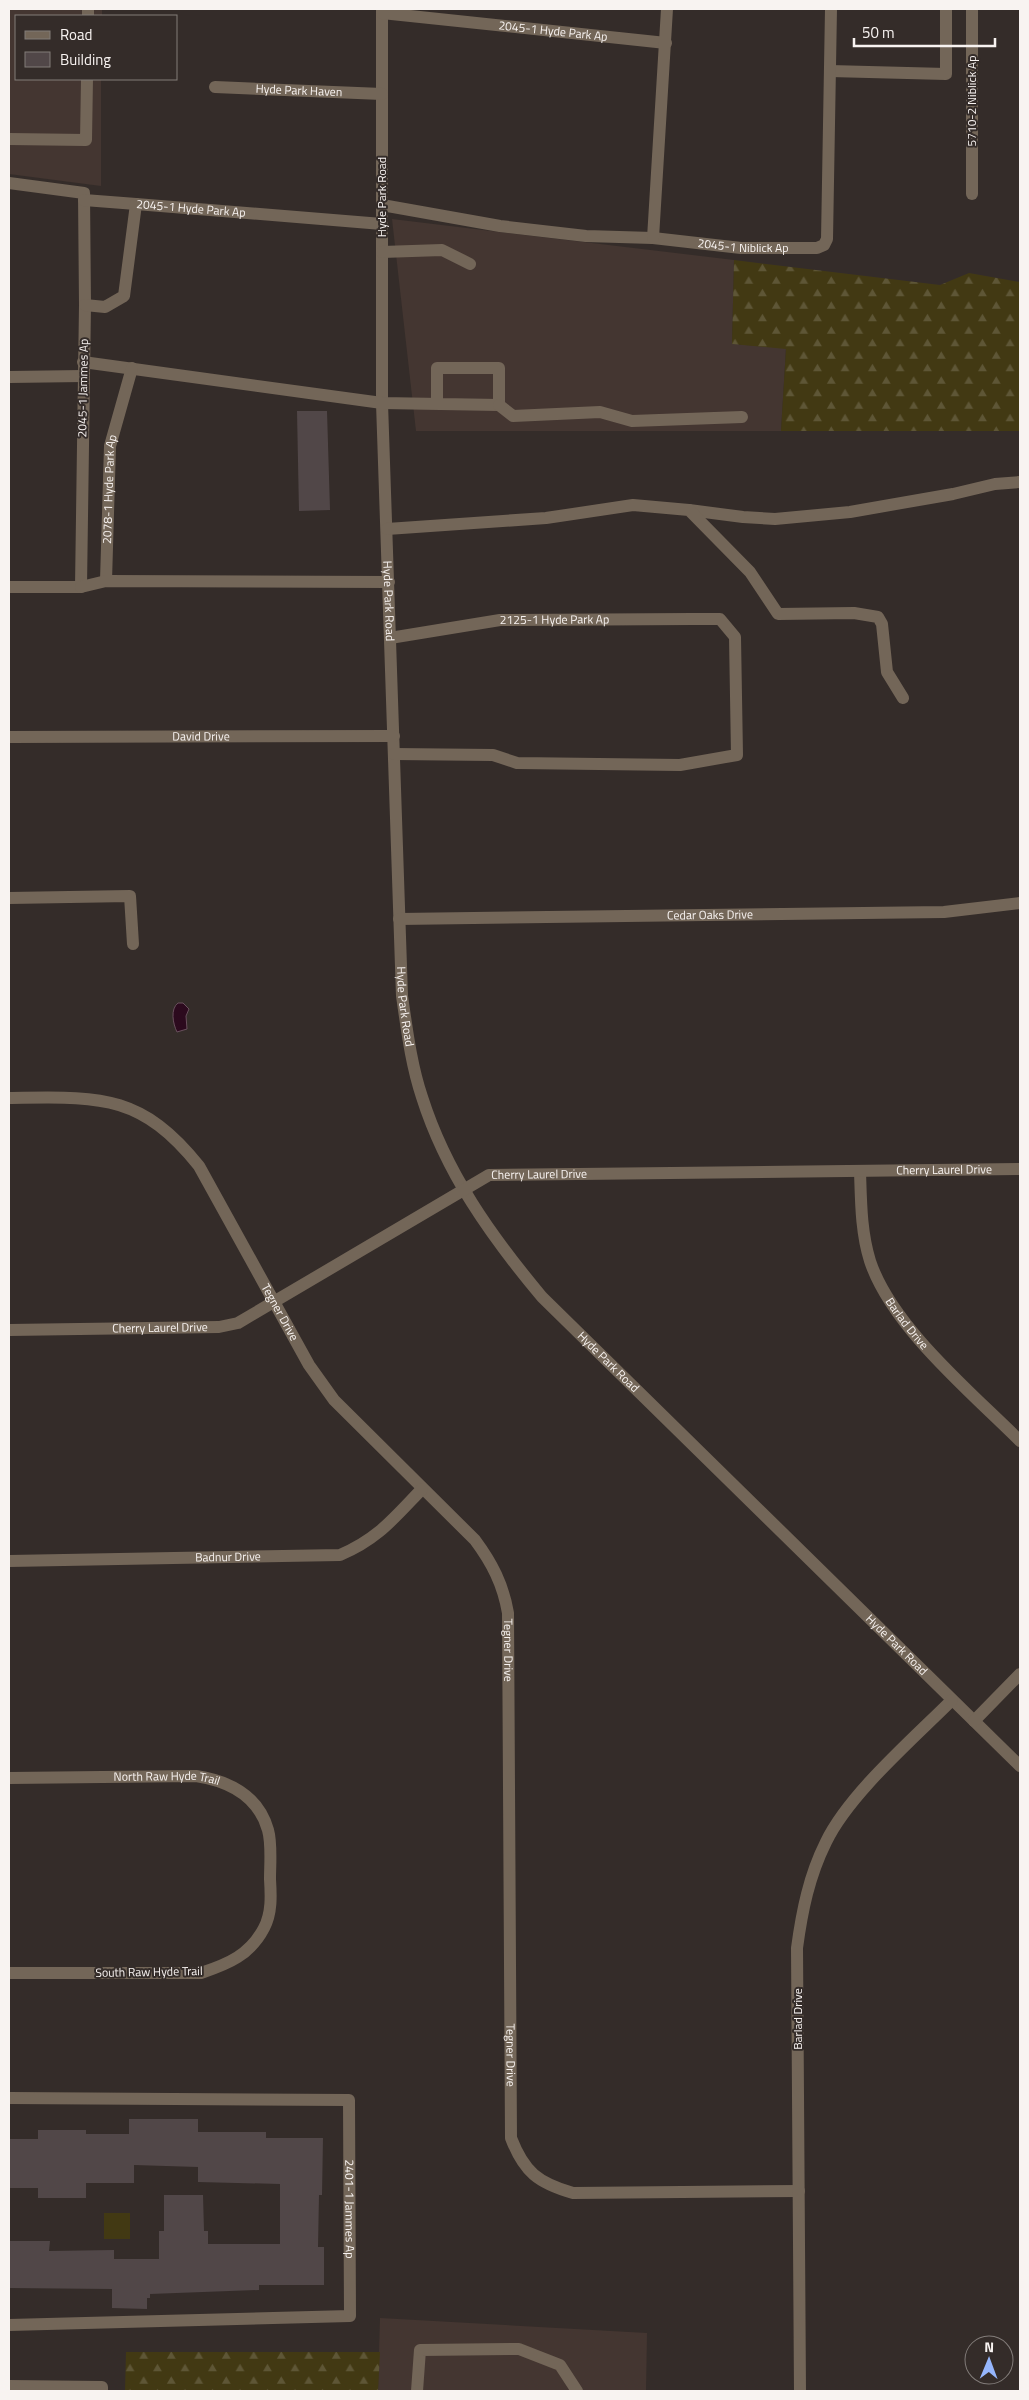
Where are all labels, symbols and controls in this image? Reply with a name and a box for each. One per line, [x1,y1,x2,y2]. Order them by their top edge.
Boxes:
legend [15,15,178,80]
street label: 2045-1 Hyde Park Ap [498,15,609,46]
scale bar [854,15,995,47]
text: 50 m [862,21,895,44]
text: Road [60,23,92,46]
text: Building [60,48,111,71]
street label: 5710-2 Niblick Ap [962,55,981,147]
street label: Hyde Park Haven [255,79,343,101]
street label: Hyde Park Road [372,157,391,237]
street label: 2045-1 Hyde Park Ap [136,194,246,222]
street label: 2045-1 Niblick Ap [697,233,789,257]
street label: 2045-1 Jammes Ap [72,338,93,438]
street label: 2078-1 Hyde Park Ap [97,432,122,544]
street label: Hyde Park Road [378,560,400,641]
street label: 2125-1 Hyde Park Ap [500,609,609,629]
street label: David Drive [172,726,230,746]
street label: Cedar Oaks Drive [667,904,753,925]
street label: Hyde Park Road [392,966,420,1048]
street label: Cherry Laurel Drive [896,1159,992,1179]
street label: Cherry Laurel Drive [491,1164,587,1184]
street label: Tegner Drive [257,1280,304,1344]
street label: Barlad Drive [881,1294,934,1354]
street label: Cherry Laurel Drive [112,1317,208,1338]
street label: Hyde Park Road [573,1327,644,1397]
street label: Badnur Drive [195,1546,261,1567]
street label: Hyde Park Road [862,1610,932,1680]
street label: Tegner Drive [499,1619,518,1682]
street label: North Raw Hyde Trail [113,1766,223,1790]
street label: South Raw Hyde Trail [95,1961,203,1982]
street label: Barlad Drive [788,1988,807,2050]
street label: Tegner Drive [501,2024,521,2087]
street label: 2401-1 Jammes Ap [340,2159,360,2259]
north arrow [964,2335,1014,2385]
text: N [984,2336,994,2357]

